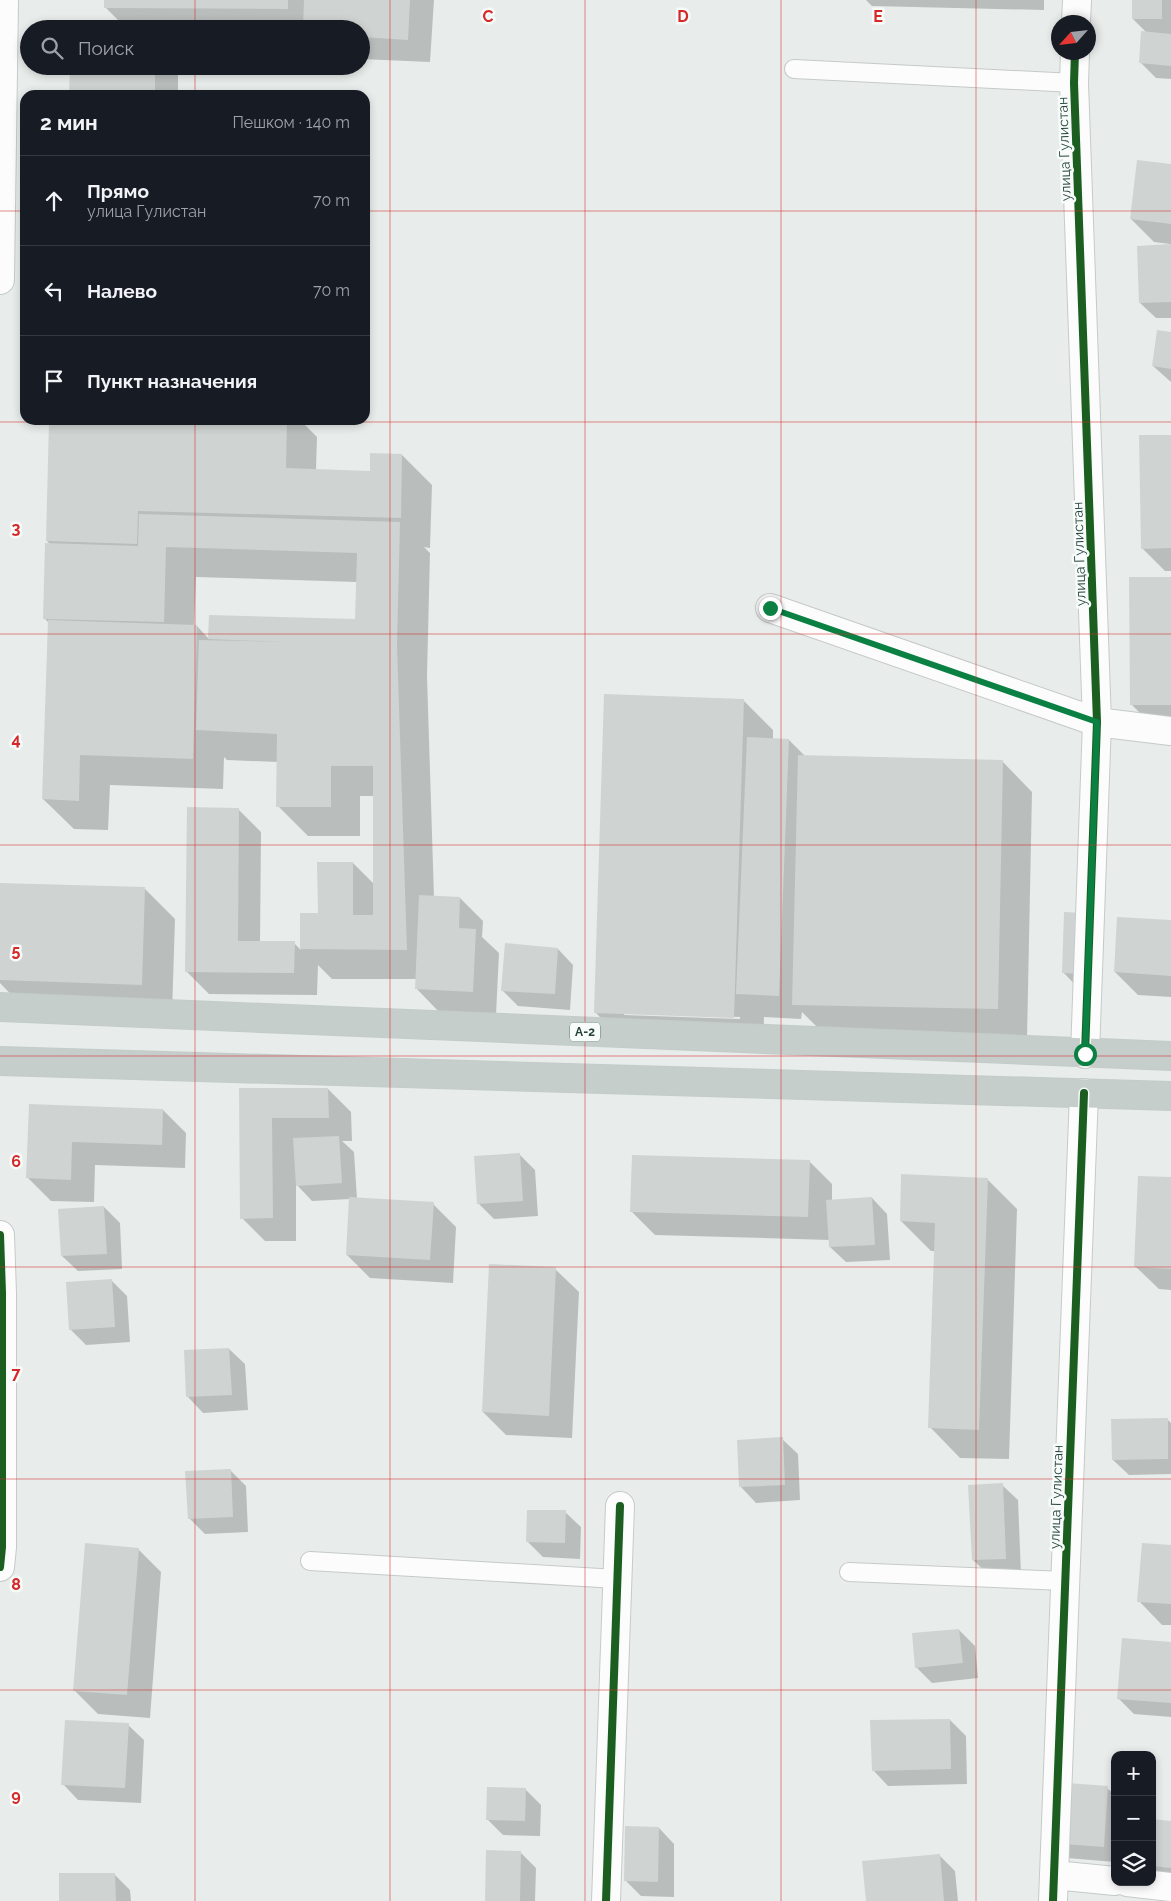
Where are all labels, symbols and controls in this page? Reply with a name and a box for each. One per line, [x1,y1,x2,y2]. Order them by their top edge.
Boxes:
text: C [483,7,494,26]
text: D [677,7,689,26]
text: E [873,7,883,26]
north arrow [1051,15,1096,60]
search box [20,20,370,75]
icon: search [38,34,66,62]
text: Поиск [78,37,134,59]
street label: улица Гулистан [1054,97,1074,201]
text: 2 мин [40,110,98,135]
text: Пешком · 140 m [232,113,350,132]
text: Прямо [87,180,149,202]
icon: ahead [40,187,68,215]
text: 70 m [313,191,350,210]
text: улица Гулистан [87,202,206,221]
icon: left [40,277,68,305]
text: Налево [87,280,157,302]
text: 70 m [313,281,350,300]
icon: arrive [40,367,68,395]
text: Пункт назначения [87,370,257,392]
street label: улица Гулистан [1069,502,1089,606]
text: 3 [12,519,21,538]
route end [759,597,782,620]
text: 4 [11,730,21,749]
text: 5 [12,941,21,960]
road number: A-2 [570,1022,600,1042]
route start [1074,1043,1097,1066]
text: 6 [11,1152,21,1171]
text: 7 [12,1364,21,1383]
street label: улица Гулистан [1046,1445,1066,1549]
text: 8 [11,1575,21,1594]
map controls [1111,1751,1156,1886]
button: + [1111,1751,1156,1796]
text: 9 [11,1786,21,1805]
button: − [1111,1796,1156,1841]
button: layers [1111,1841,1156,1886]

